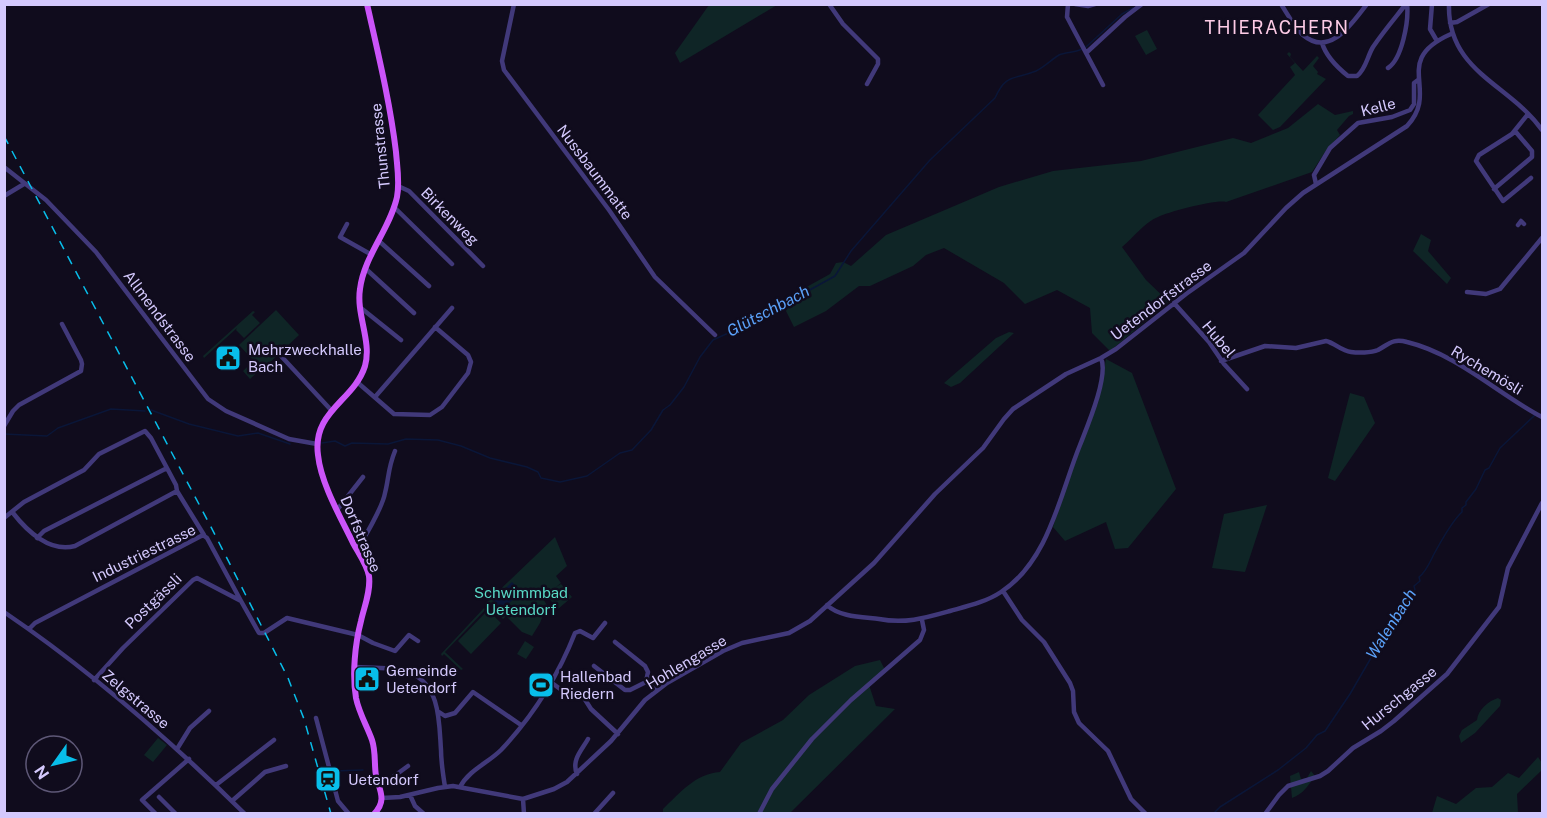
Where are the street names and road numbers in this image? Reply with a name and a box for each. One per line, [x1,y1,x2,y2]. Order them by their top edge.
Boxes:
street label: Kelle [1359,94,1397,120]
street label: Thunstrasse [367,103,393,189]
street label: Nussbaummatte [554,121,636,223]
street label: Birkenweg [418,184,482,248]
street label: Uetendorfstrasse [1107,257,1215,343]
street label: Allmendstrasse [120,267,200,365]
street label: Hubel [1199,317,1239,361]
street label: Rychemösli [1448,342,1526,398]
street label: Dorfstrasse [337,493,385,575]
street label: Industriestrasse [90,521,198,585]
street label: Postgässli [121,570,185,632]
street label: Hohlengasse [643,631,729,693]
street label: Hurschgasse [1358,663,1440,733]
street label: Zelgstrasse [99,666,173,732]

